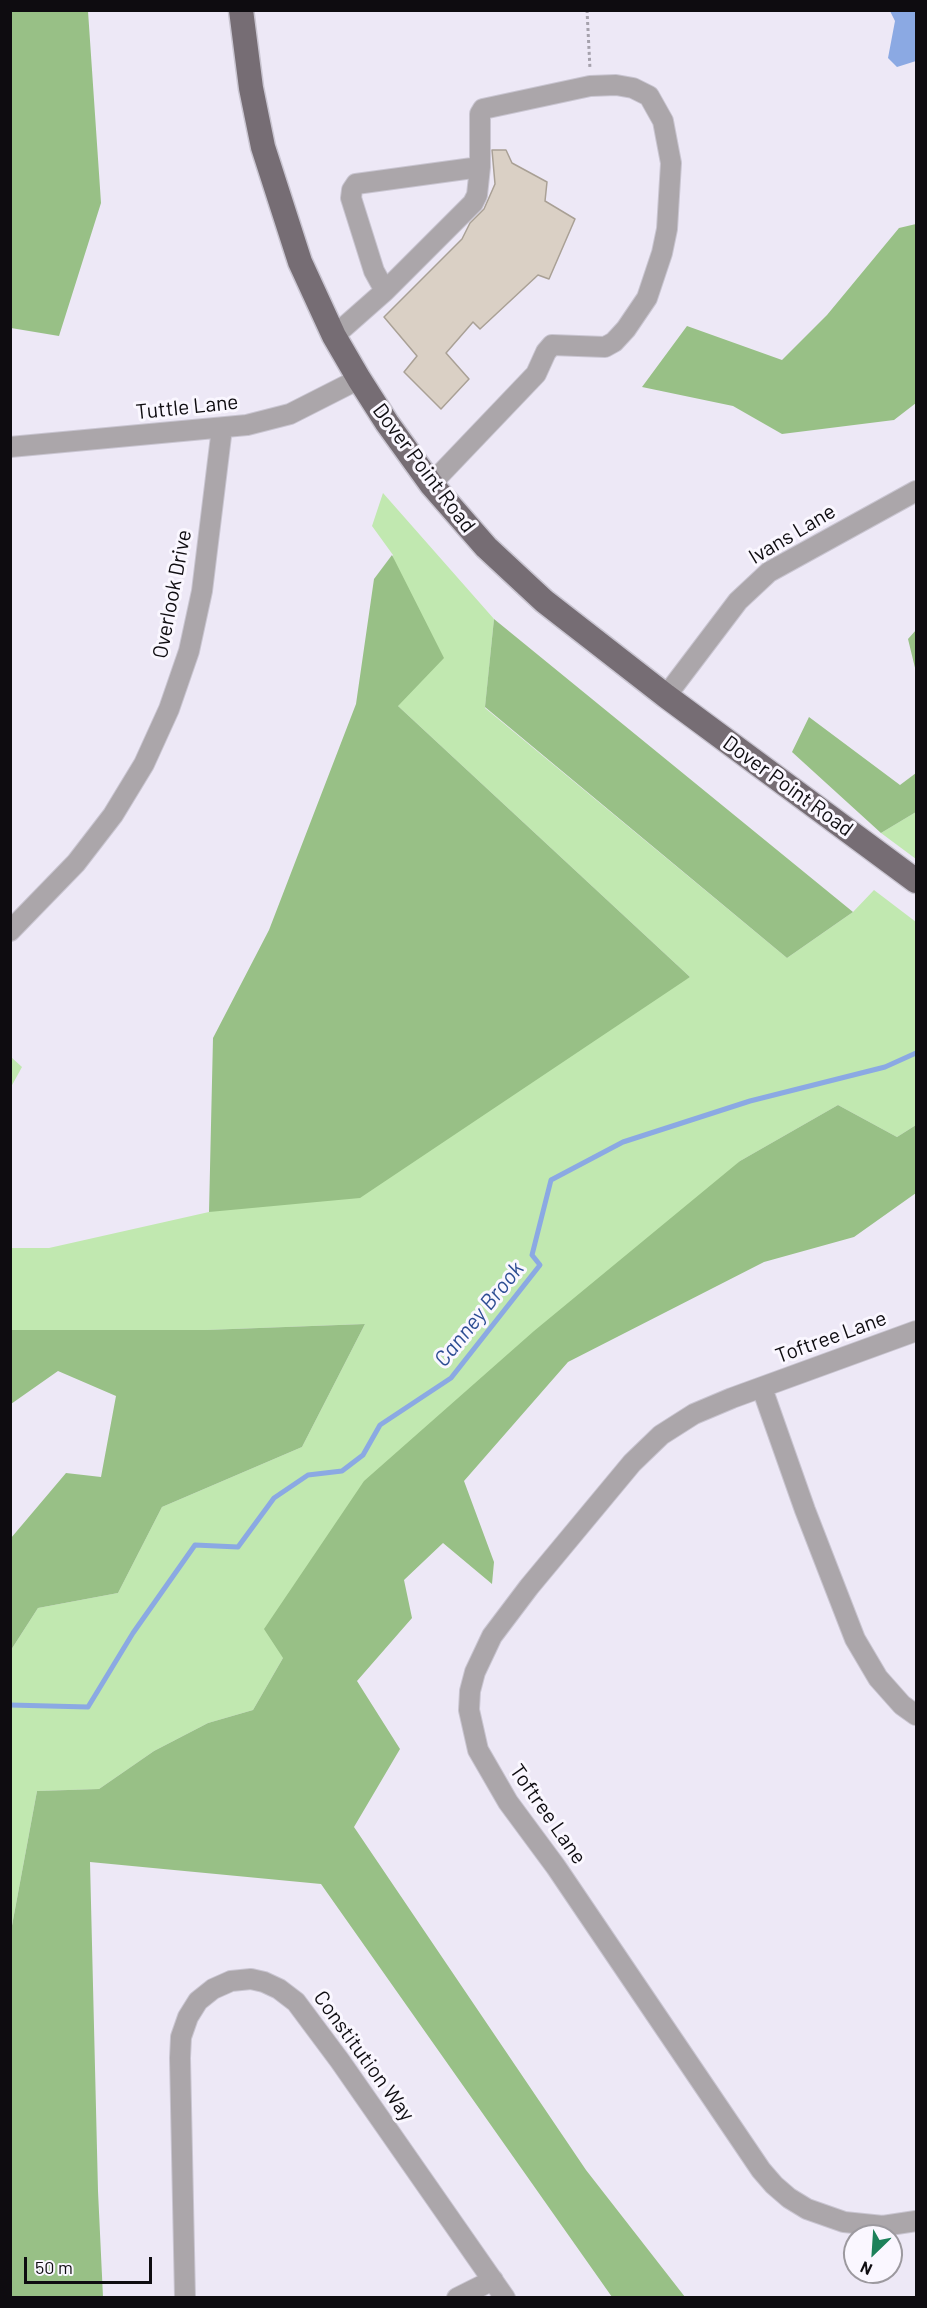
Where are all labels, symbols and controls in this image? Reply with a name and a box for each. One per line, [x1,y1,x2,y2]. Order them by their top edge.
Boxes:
street label: Tuttle Lane [135,389,239,425]
street label: Dover Point Road [367,398,481,538]
street label: Ivans Lane [744,498,840,570]
street label: Overlook Drive [147,527,197,661]
street label: Dover Point Road [718,730,858,842]
water label: Canney Brook [429,1256,529,1372]
street label: Toftree Lane [772,1305,890,1369]
street label: Toftree Lane [504,1759,592,1869]
street label: Constitution Way [308,1986,420,2126]
north arrow [843,2224,903,2284]
scale bar [27,2245,154,2283]
text: 50 m [35,2256,73,2278]
text: N [857,2258,875,2280]

